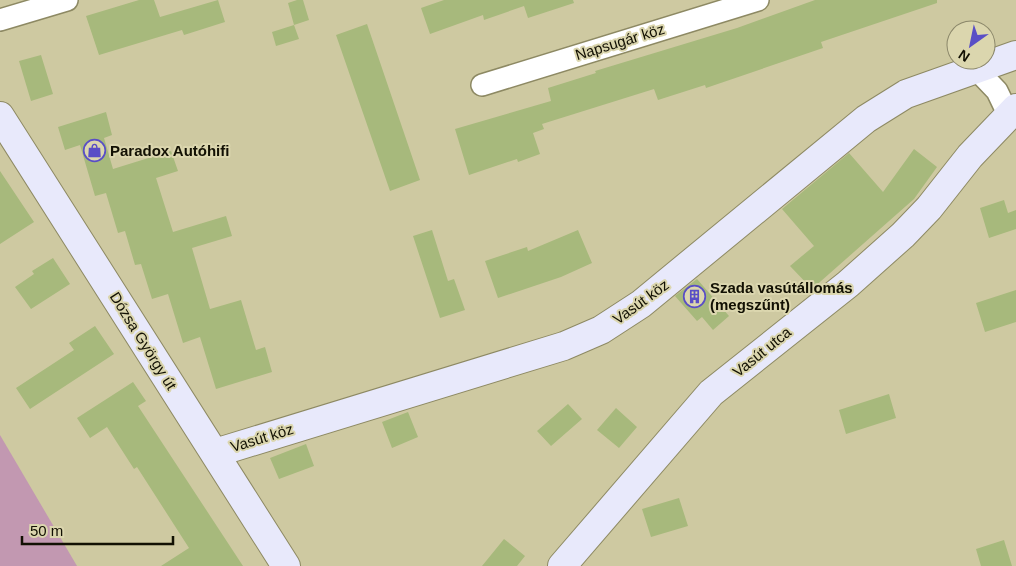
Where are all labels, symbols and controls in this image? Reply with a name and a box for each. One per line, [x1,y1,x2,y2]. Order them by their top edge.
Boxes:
street label: Napsugár köz [573,20,667,63]
north arrow [946,20,996,70]
text: N [955,46,973,65]
shop icon: Paradox Autóhifi [82,139,106,163]
place label: Paradox Autóhifi [110,142,229,159]
street label: Vasút köz [610,276,672,328]
place label: Szada vasútállomás (megszűnt) [710,279,853,313]
building icon: Szada vasútállomás (megszűnt) [682,285,706,309]
street label: Dózsa György út [107,289,181,393]
street label: Vasút utca [729,323,795,380]
street label: Vasút köz [228,420,295,455]
scale bar [22,514,174,546]
text: 50 m [30,522,63,539]

